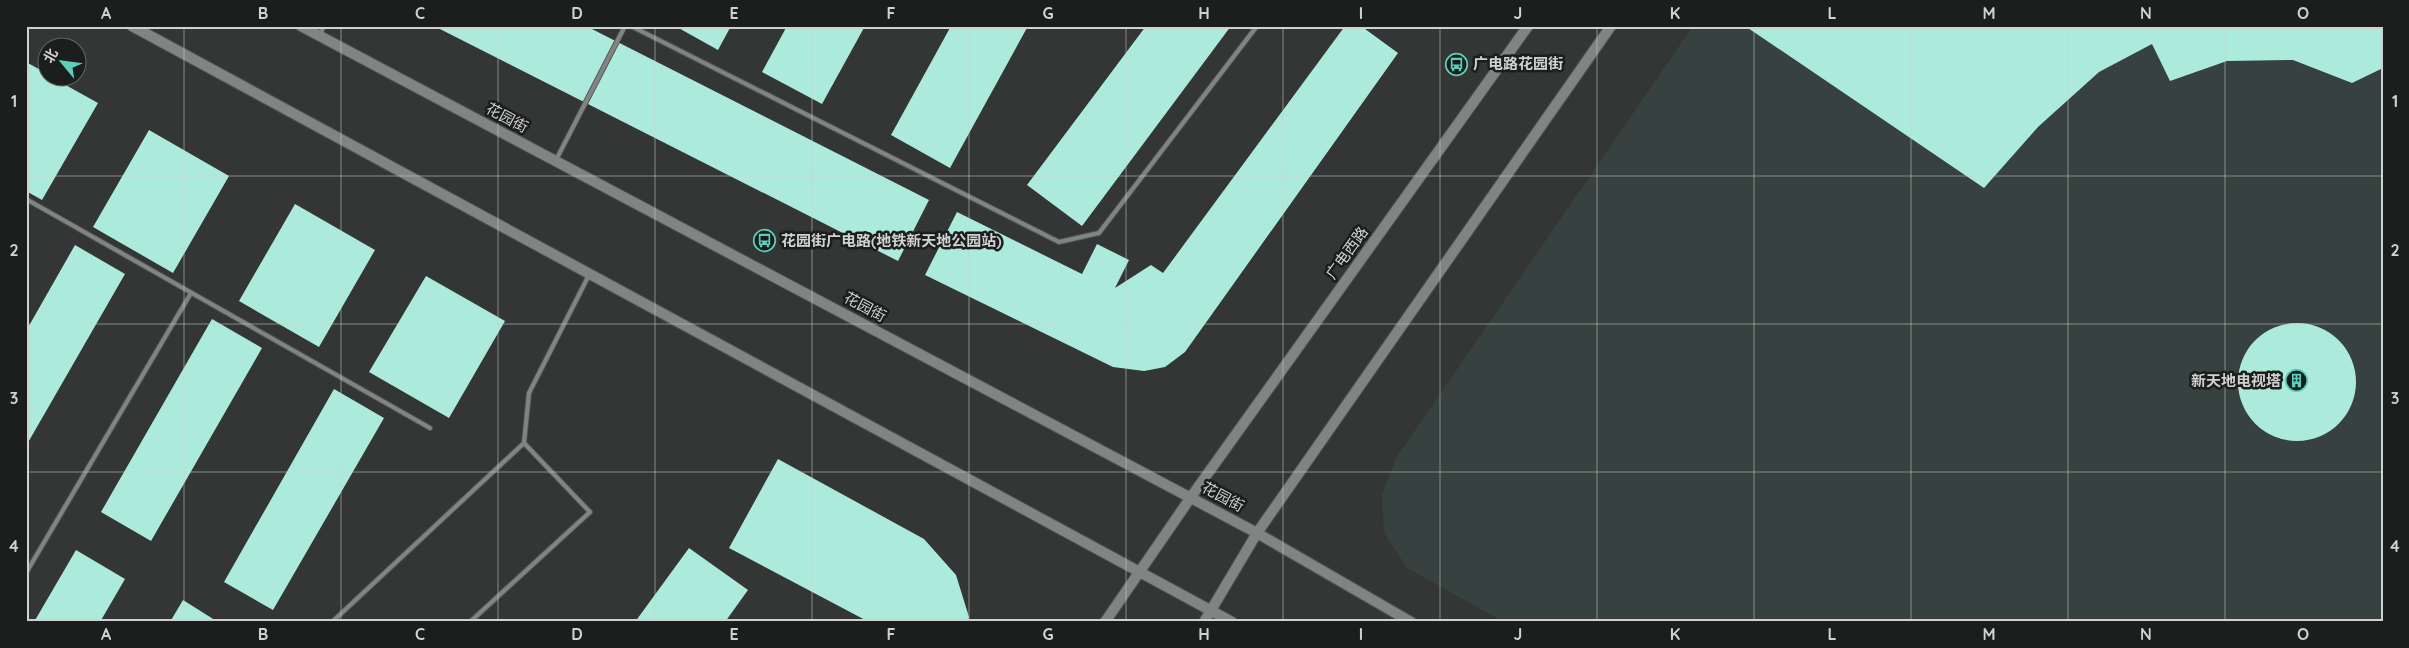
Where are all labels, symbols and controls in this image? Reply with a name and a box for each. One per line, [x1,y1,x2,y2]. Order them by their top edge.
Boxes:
text: A [101,3,112,23]
text: B [258,3,268,23]
text: C [415,3,425,23]
text: D [571,3,583,23]
text: E [729,3,739,23]
text: F [887,3,896,23]
text: G [1042,3,1054,23]
text: H [1198,3,1210,23]
text: I [1359,3,1363,23]
text: J [1514,3,1522,23]
text: K [1670,3,1680,23]
text: L [1828,3,1837,23]
text: M [1982,3,1996,23]
text: N [2140,3,2152,23]
text: O [2297,3,2309,23]
north arrow [38,38,88,88]
text: 北 [39,45,62,66]
bus stop icon: 广电路花园街 [1445,52,1469,76]
place label: 广电路花园街 [1473,54,1563,73]
text: 1 [11,91,17,111]
text: 1 [2392,91,2398,111]
street label: 花园街 [483,99,532,137]
street label: 广电西路 [1321,223,1372,283]
bus stop icon: 花园街广电路(地铁新天地公园站) [753,229,777,253]
place label: 花园街广电路(地铁新天地公园站) [781,231,1002,250]
text: 2 [9,240,19,260]
text: 2 [2390,240,2400,260]
street label: 花园街 [841,288,890,326]
building icon: 新天地电视塔 [2285,369,2309,393]
place label: 新天地电视塔 [2191,371,2281,390]
text: 3 [10,388,18,408]
text: 3 [2391,388,2399,408]
street label: 花园街 [1199,478,1248,516]
text: 4 [9,536,19,556]
text: 4 [2390,536,2400,556]
text: A [101,624,112,644]
text: B [258,624,268,644]
text: C [415,624,425,644]
text: D [571,624,583,644]
text: E [729,624,739,644]
text: F [887,624,896,644]
text: G [1042,624,1054,644]
text: H [1198,624,1210,644]
text: I [1359,624,1363,644]
text: J [1514,624,1522,644]
text: K [1670,624,1680,644]
text: L [1828,624,1837,644]
text: M [1982,624,1996,644]
text: N [2140,624,2152,644]
text: O [2297,624,2309,644]

